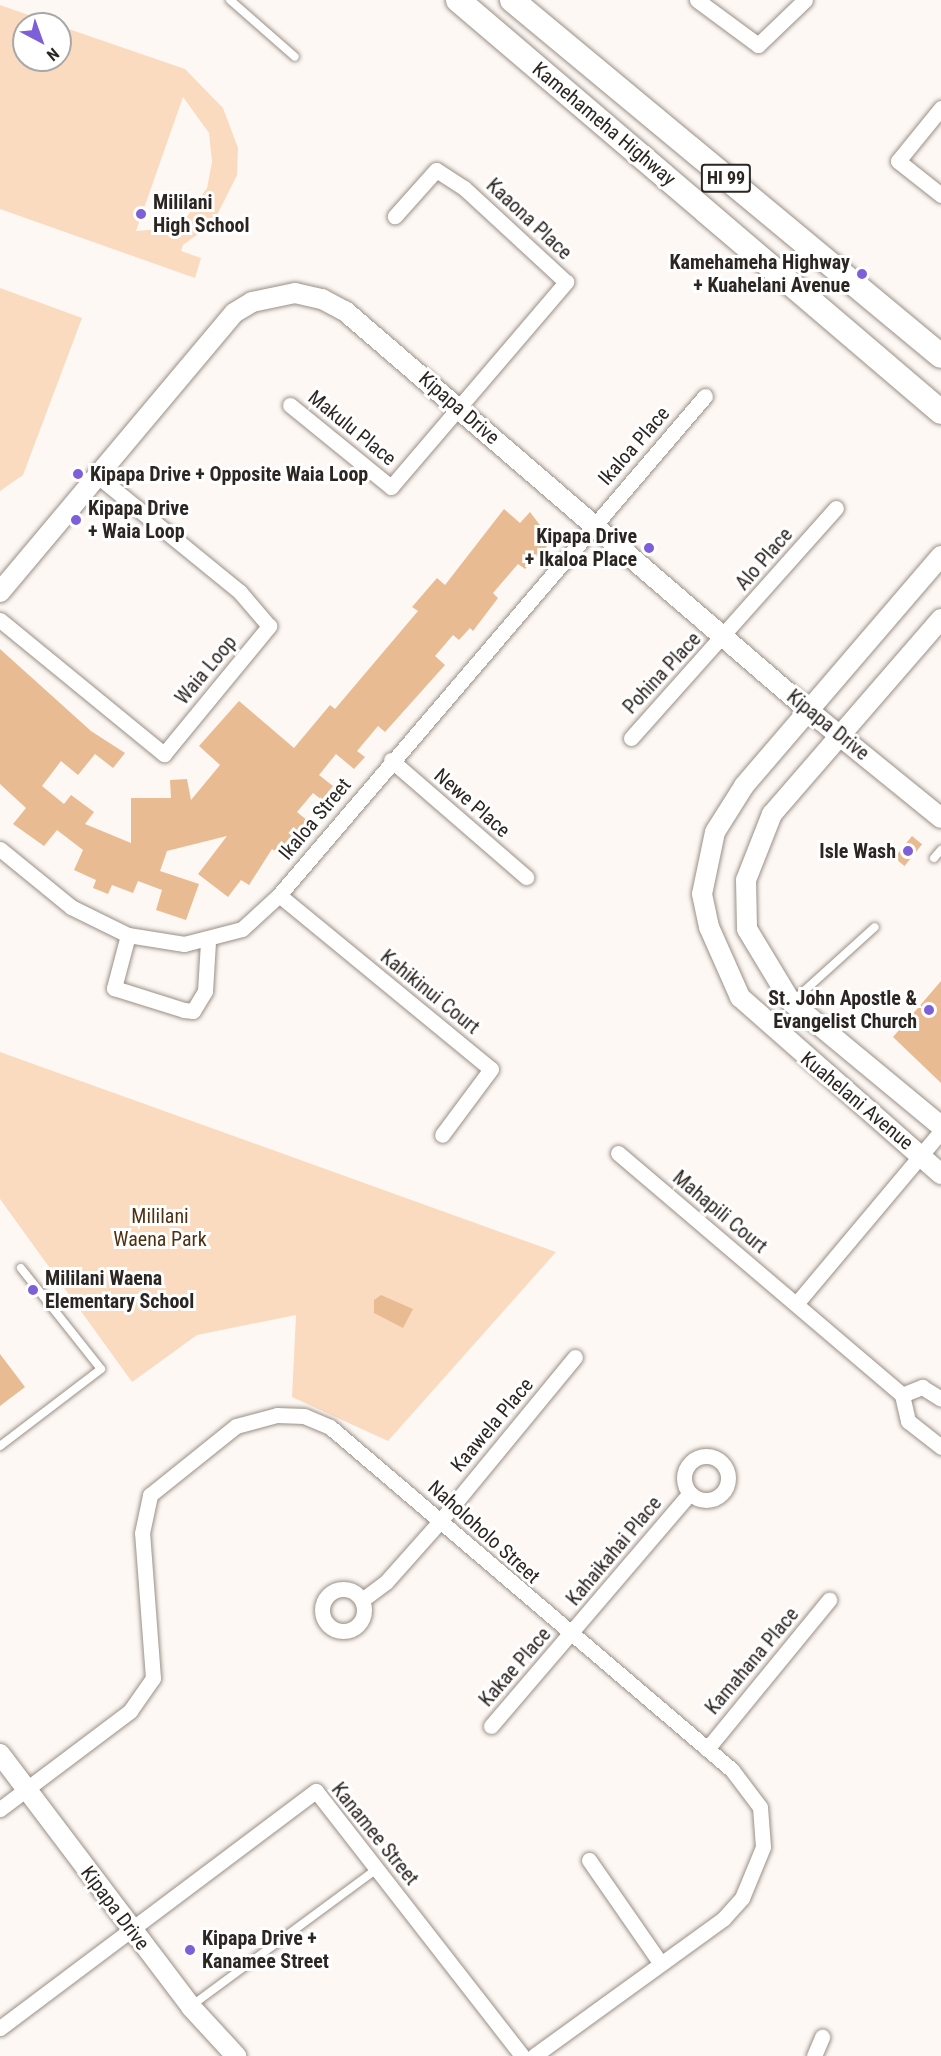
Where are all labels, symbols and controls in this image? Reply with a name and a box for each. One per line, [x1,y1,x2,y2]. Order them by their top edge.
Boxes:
north arrow [12,12,72,72]
text: N [43,44,63,65]
street label: Kamehameha Highway [527,57,681,191]
road number: HI 99 [700,163,752,193]
street label: Kaaona Place [481,173,577,265]
place label: Mililani High School [153,190,250,237]
marker: Mililani High School [134,207,148,221]
place label: Kamehameha Highway + Kuahelani Avenue [669,250,850,297]
marker: Kamehameha Highway + Kuahelani Avenue [855,267,869,281]
street label: Kipapa Drive [414,367,504,449]
street label: Makulu Place [303,385,401,471]
street label: Ikaloa Place [593,402,675,490]
place label: Kipapa Drive + Opposite Waia Loop [90,462,368,486]
marker: Kipapa Drive + Opposite Waia Loop [71,467,85,481]
place label: Kipapa Drive + Waia Loop [88,496,189,543]
marker: Kipapa Drive + Waia Loop [69,513,83,527]
street label: Alo Place [730,523,798,595]
place label: Kipapa Drive + Ikaloa Place [525,524,637,571]
marker: Kipapa Drive + Ikaloa Place [642,541,656,555]
street label: Pohina Place [618,627,706,719]
street label: Waia Loop [170,631,242,709]
street label: Kipapa Drive [782,685,874,765]
street label: Newe Place [429,764,515,842]
street label: Ikaloa Street [274,773,356,865]
place label: Isle Wash [819,839,896,863]
marker: Isle Wash [901,844,915,858]
street label: Kahikinui Court [376,945,484,1039]
place label: St. John Apostle & Evangelist Church [768,987,917,1034]
marker: St. John Apostle & Evangelist Church [922,1003,936,1017]
street label: Kuahelani Avenue [796,1047,918,1155]
street label: Mahapili Court [668,1166,772,1258]
park label: Mililani Waena Park [113,1205,207,1252]
place label: Mililani Waena Elementary School [45,1266,194,1313]
marker: Mililani Waena Elementary School [26,1283,40,1297]
street label: Kaawela Place [446,1373,538,1477]
street label: Naholoholo Street [423,1476,545,1588]
street label: Kahaikahai Place [561,1492,667,1610]
street label: Kamahana Place [700,1603,804,1719]
street label: Kakae Place [474,1623,556,1711]
street label: Kanamee Street [326,1778,424,1890]
street label: Kipapa Drive [76,1861,154,1955]
place label: Kipapa Drive + Kanamee Street [202,1926,329,1973]
marker: Kipapa Drive + Kanamee Street [183,1943,197,1957]

